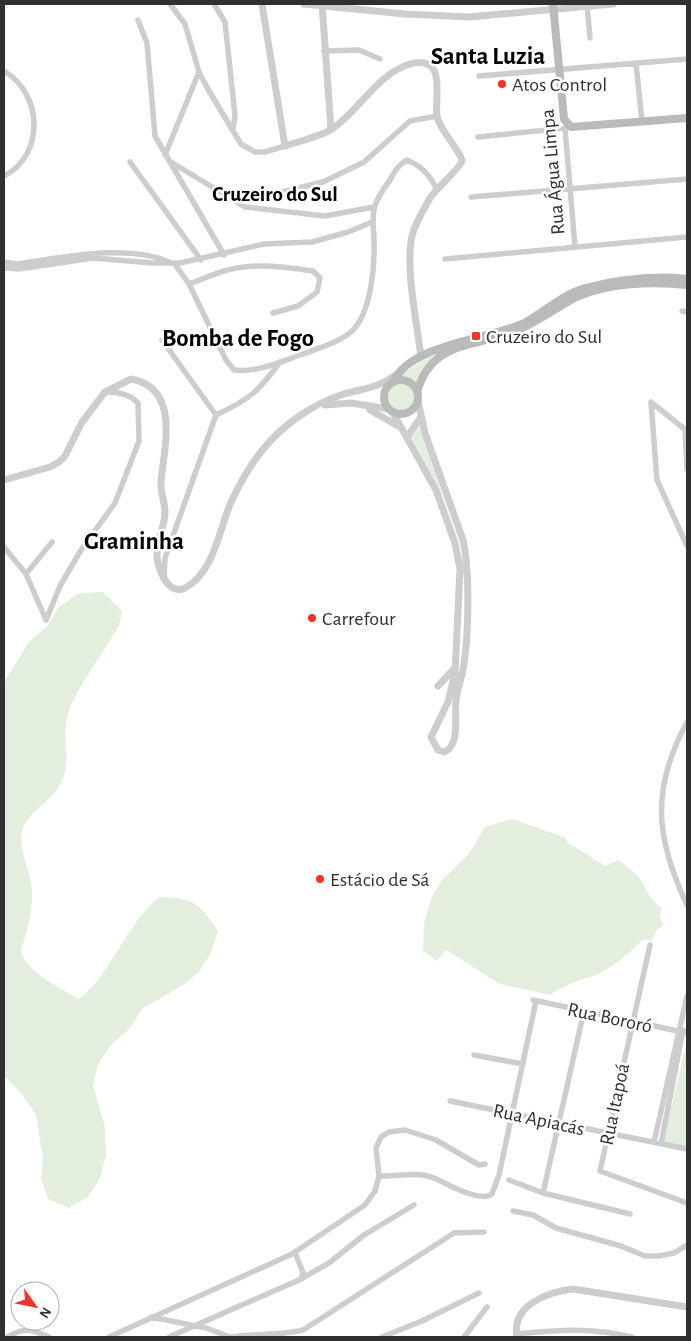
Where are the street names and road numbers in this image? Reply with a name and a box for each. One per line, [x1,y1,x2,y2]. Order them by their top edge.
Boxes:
street label: Rua Água Limpa [537,108,568,236]
street label: Rua Bororó [566,999,654,1037]
street label: Rua Itapoá [597,1061,633,1147]
street label: Rua Apiacás [491,1101,586,1139]

